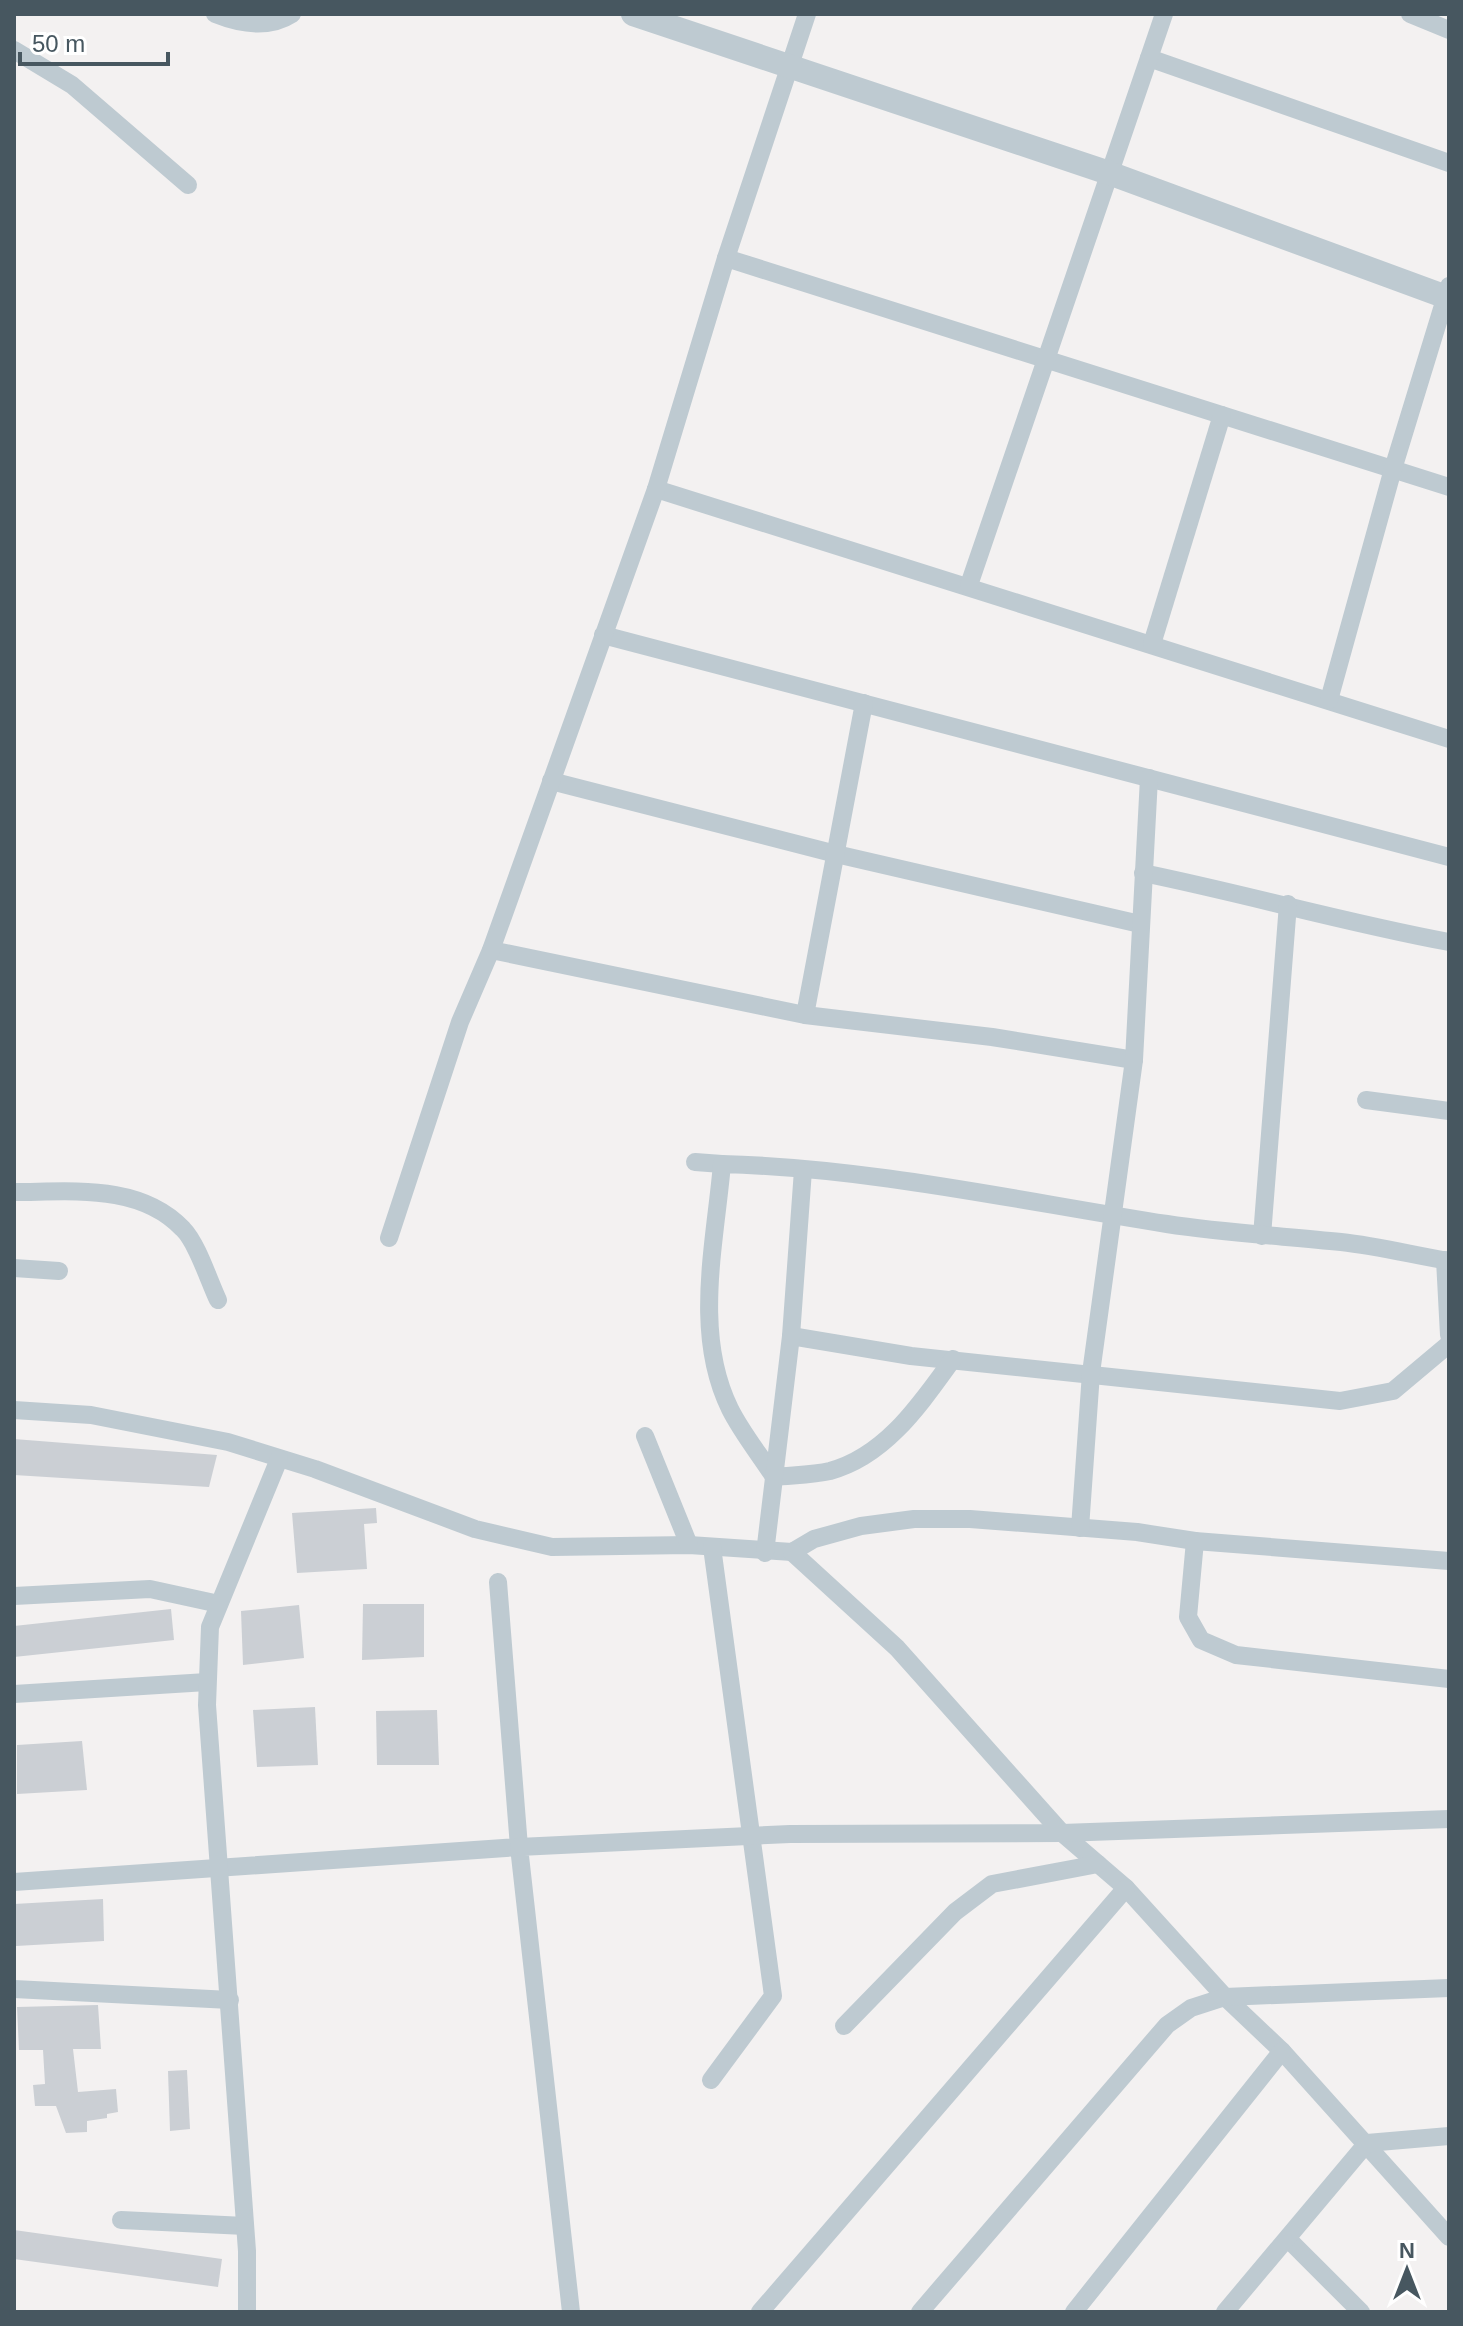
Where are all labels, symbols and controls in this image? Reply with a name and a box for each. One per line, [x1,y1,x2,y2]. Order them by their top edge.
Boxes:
scale bar [20,16,168,66]
text: 50 m [32,30,85,57]
north arrow [1367,2230,1447,2310]
text: N [1399,2238,1415,2263]

